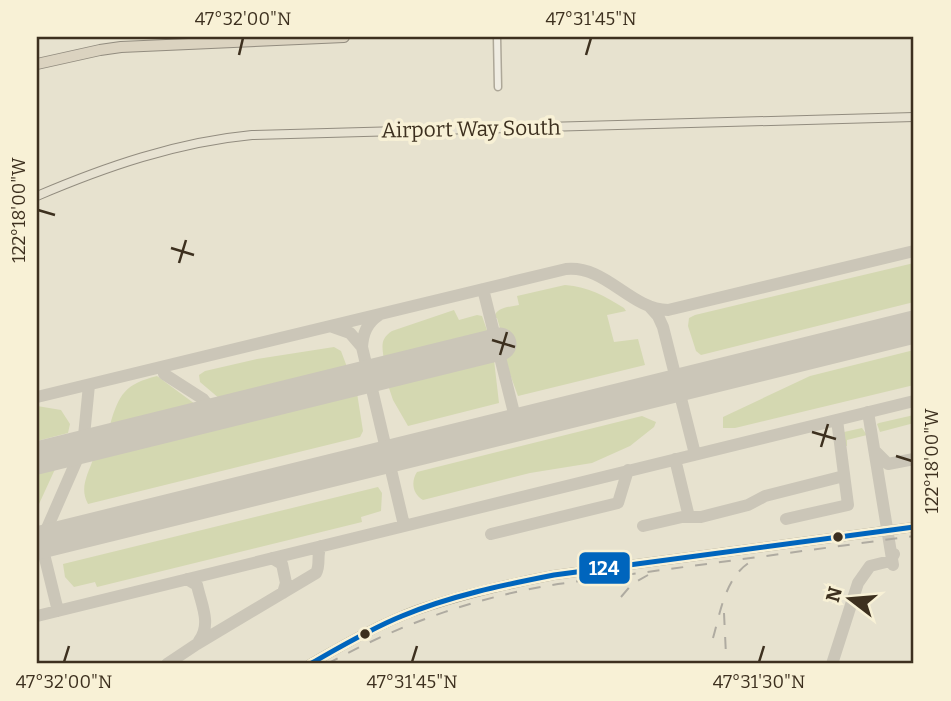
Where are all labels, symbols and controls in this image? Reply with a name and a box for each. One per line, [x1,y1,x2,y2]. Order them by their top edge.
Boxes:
text: 47°32'00"N [195,8,291,30]
text: 47°31'45"N [546,8,636,30]
street label: Airport Way South [381,114,561,144]
text: 122°18'00"W [8,157,30,263]
text: 122°18'00"W [921,408,943,514]
unlabelled marker [831,530,845,544]
line badge: 124 [578,551,631,585]
text: 124 [589,557,620,580]
north arrow [814,564,884,634]
text: N [821,584,847,605]
unlabelled marker [358,627,372,641]
text: 47°32'00"N [16,671,112,693]
text: 47°31'45"N [367,671,457,693]
text: 47°31'30"N [713,671,805,693]

